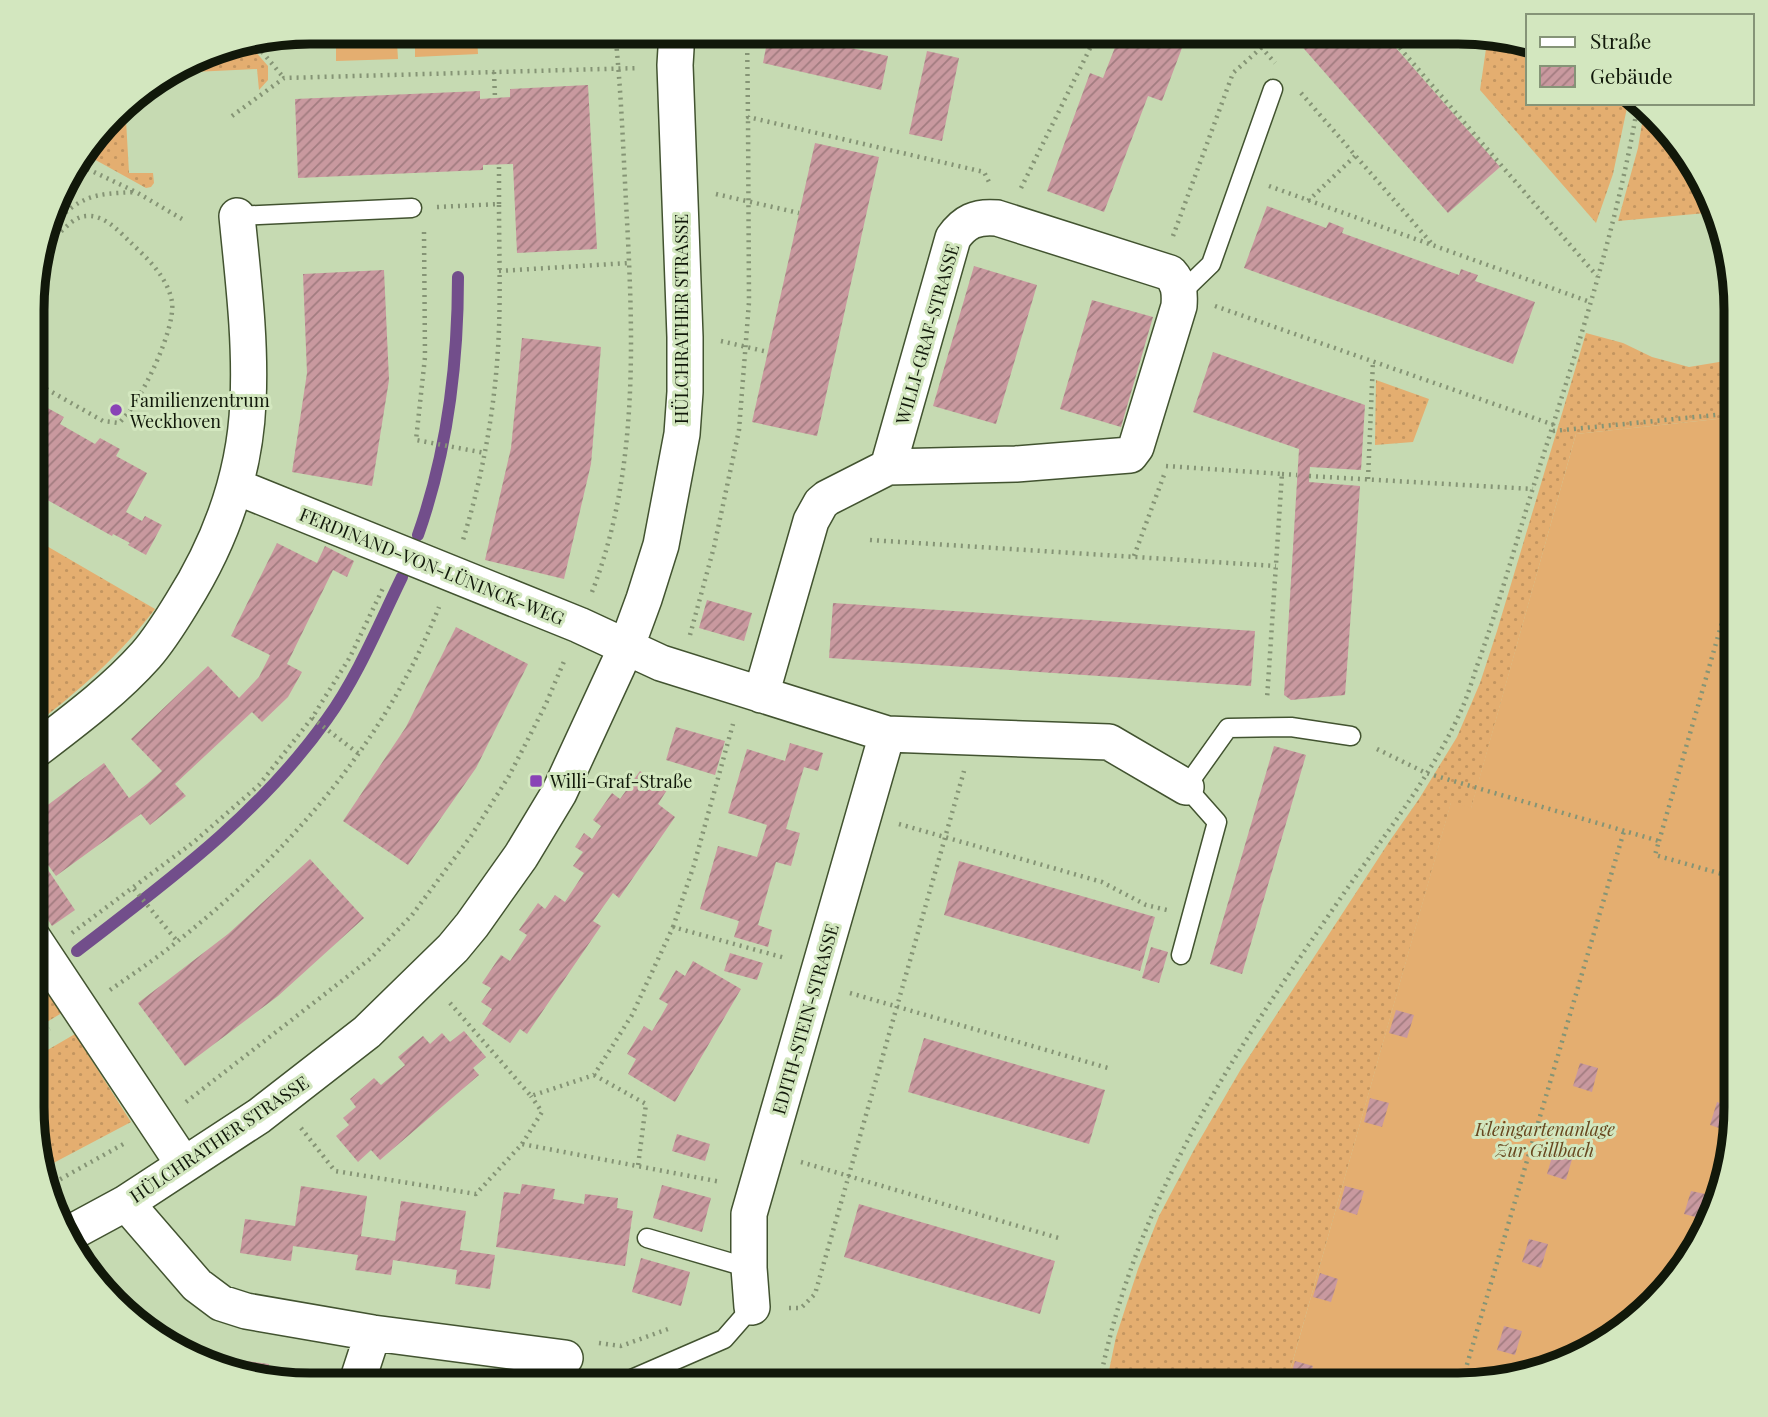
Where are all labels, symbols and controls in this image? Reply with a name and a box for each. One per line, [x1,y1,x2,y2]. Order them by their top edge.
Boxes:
legend [1526,14,1754,105]
text: Straße [1590,26,1651,54]
text: Gebäude [1590,61,1673,89]
street label: HÜLCHRATHER STRASSE [669,214,693,424]
street label: WILLI-GRAF-STRASSE [889,241,964,428]
place label: Familienzentrum Weckhoven [129,388,270,433]
marker: Familienzentrum Weckhoven [108,402,124,418]
street label: FERDINAND-VON-LÜNINCK-WEG [296,502,568,630]
place label: Willi-Graf-Straße [549,769,692,793]
marker: Willi-Graf-Straße [528,773,544,789]
street label: EDITH-STEIN-STRASSE [766,921,844,1117]
street label: HÜLCHRATHER STRASSE [125,1070,313,1208]
park label: Kleingartenanlage Zur Gillbach [1474,1117,1615,1162]

